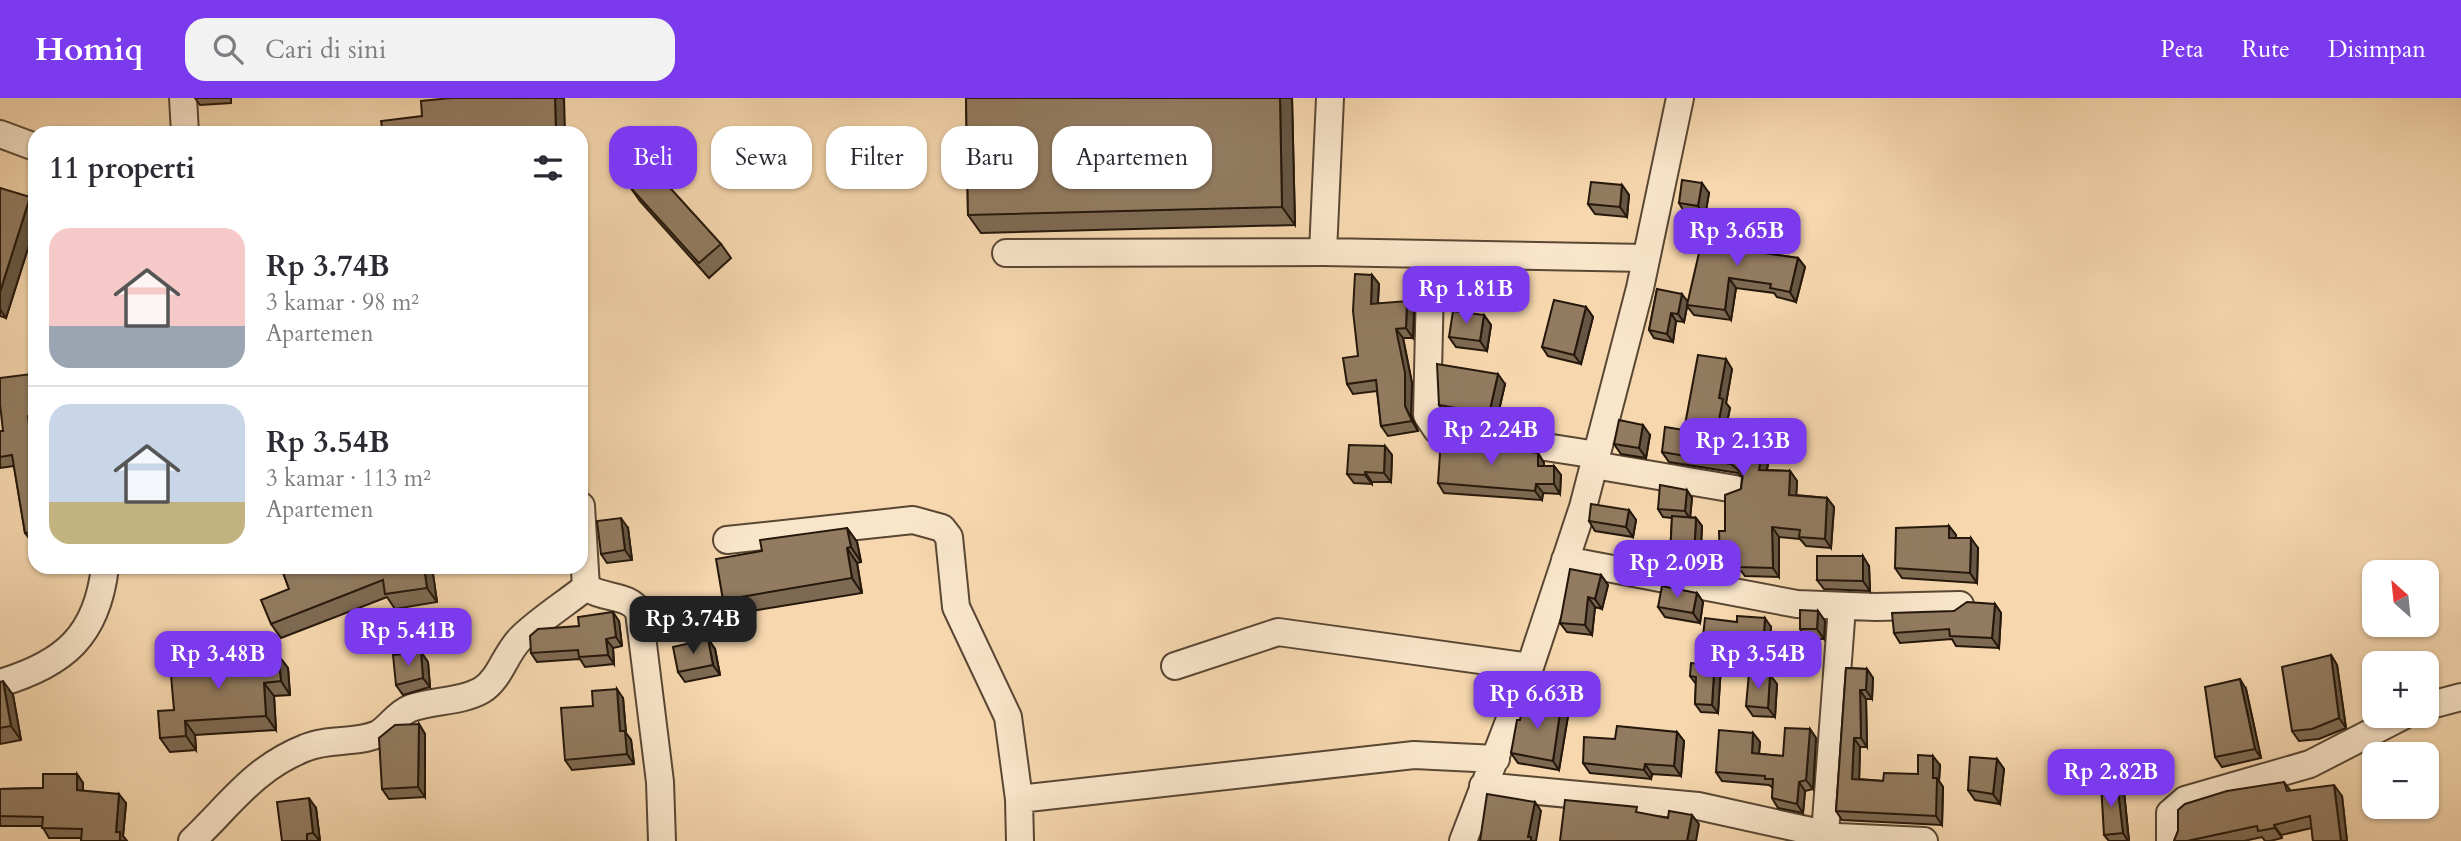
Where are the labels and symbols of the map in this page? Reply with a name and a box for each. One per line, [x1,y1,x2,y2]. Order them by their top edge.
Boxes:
pin: Rp 3.65B [1665,208,1809,268]
pin: Rp 1.81B [1394,266,1538,326]
pin: Rp 2.24B [1419,408,1563,467]
pin: Rp 2.13B [1671,418,1815,478]
pin: Rp 2.09B [1605,540,1749,600]
north arrow [2362,560,2440,637]
pin: Rp 3.74B [621,596,765,656]
pin: Rp 5.41B [336,608,480,668]
pin: Rp 3.48B [146,632,290,691]
pin: Rp 3.54B [1686,632,1830,691]
pin: Rp 6.63B [1465,672,1609,731]
pin: Rp 2.82B [2039,750,2183,809]

